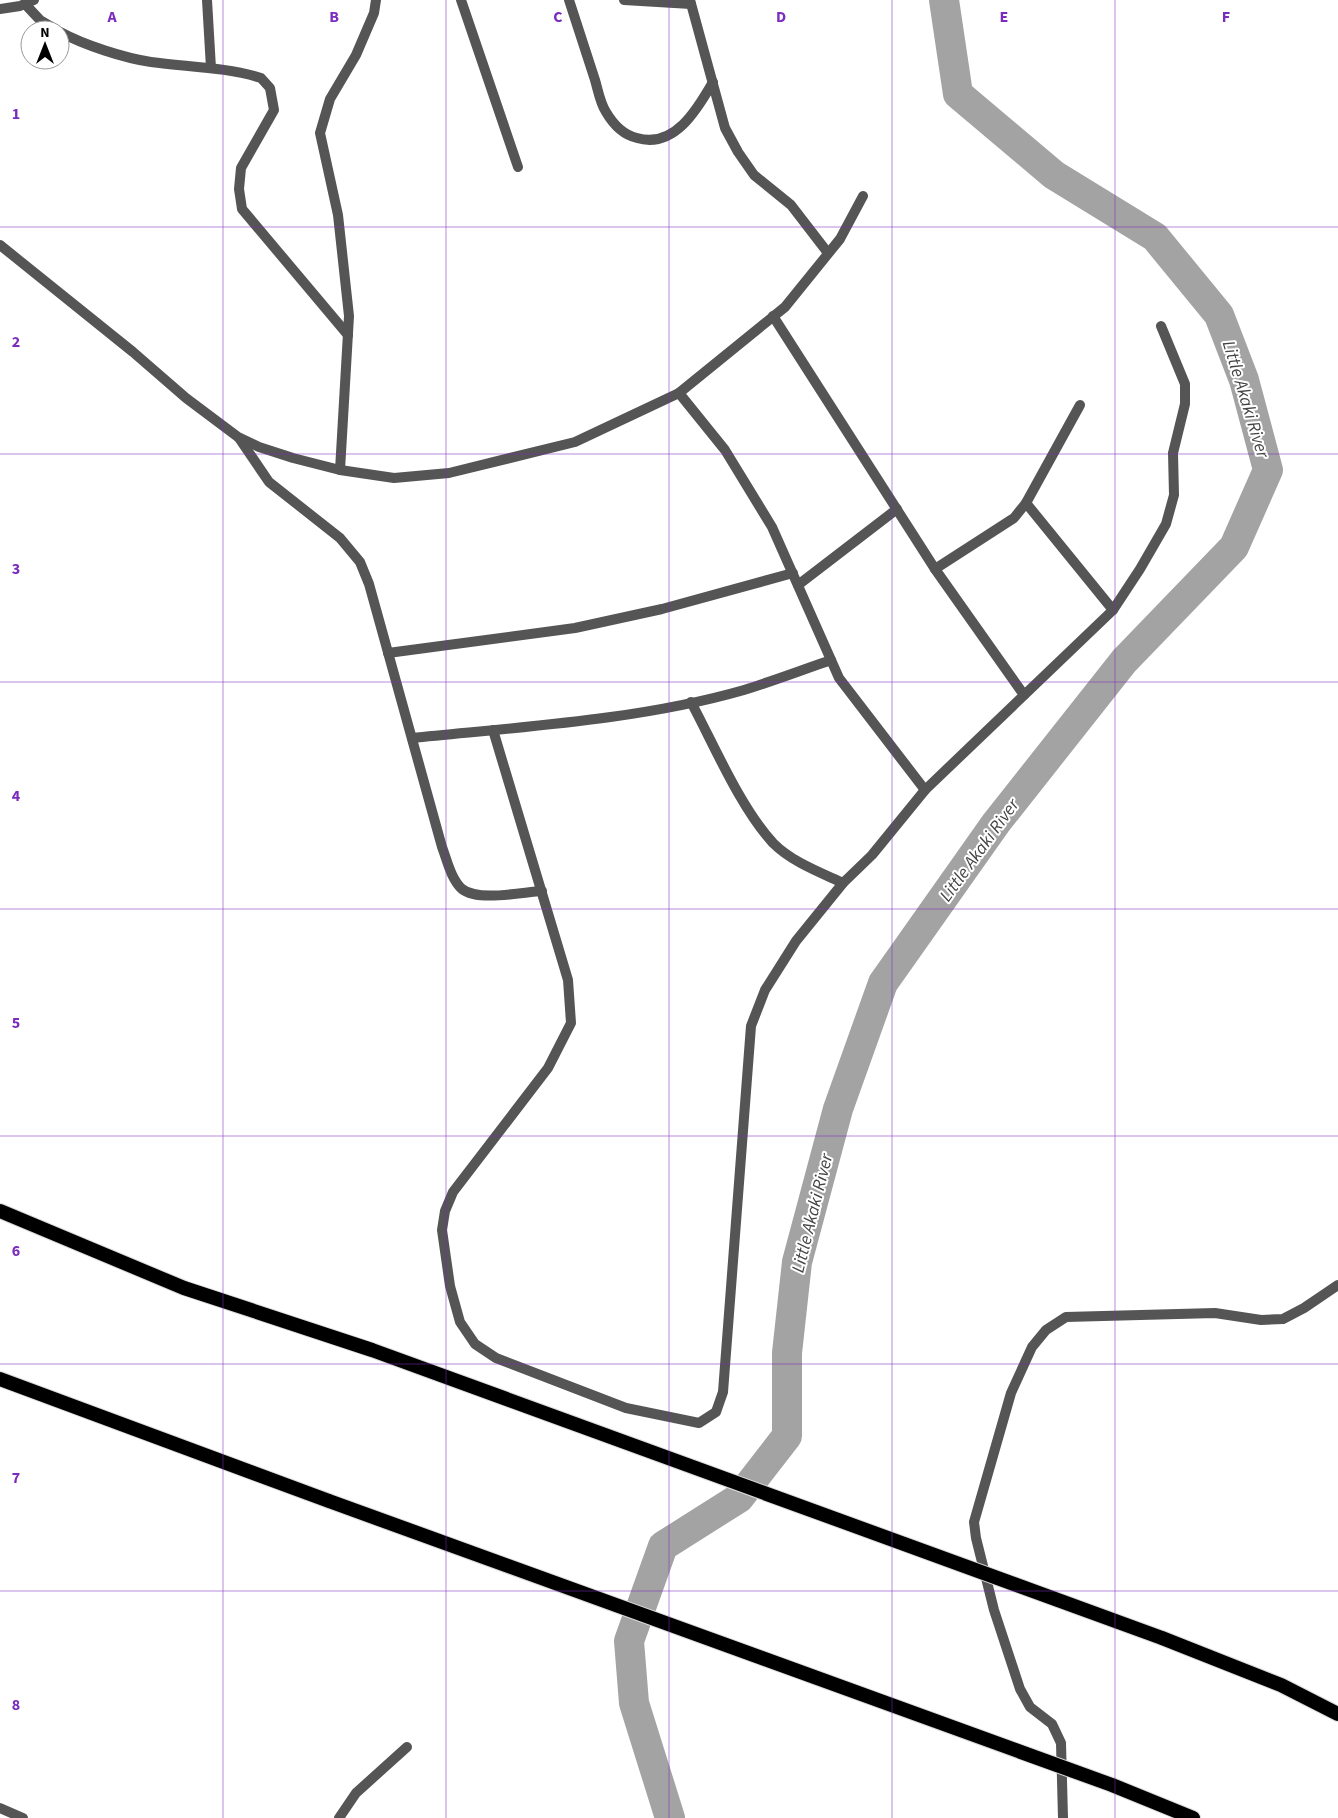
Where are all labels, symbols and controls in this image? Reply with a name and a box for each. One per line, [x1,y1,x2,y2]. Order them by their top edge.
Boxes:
text: A [106,6,117,28]
text: B [329,6,339,28]
text: C [553,6,563,28]
text: D [776,6,786,28]
text: E [1000,6,1008,28]
text: F [1222,6,1230,28]
north arrow [20,20,70,70]
text: N [40,23,50,43]
text: 1 [12,103,20,125]
text: 2 [12,331,20,353]
water label: Little Akaki River [1216,337,1275,462]
text: 3 [12,558,20,580]
text: 4 [12,785,21,807]
water label: Little Akaki River [934,793,1026,907]
text: 5 [12,1012,20,1034]
water label: Little Akaki River [786,1150,840,1275]
text: 6 [12,1240,20,1262]
text: 7 [12,1467,20,1489]
text: 8 [12,1694,20,1716]

